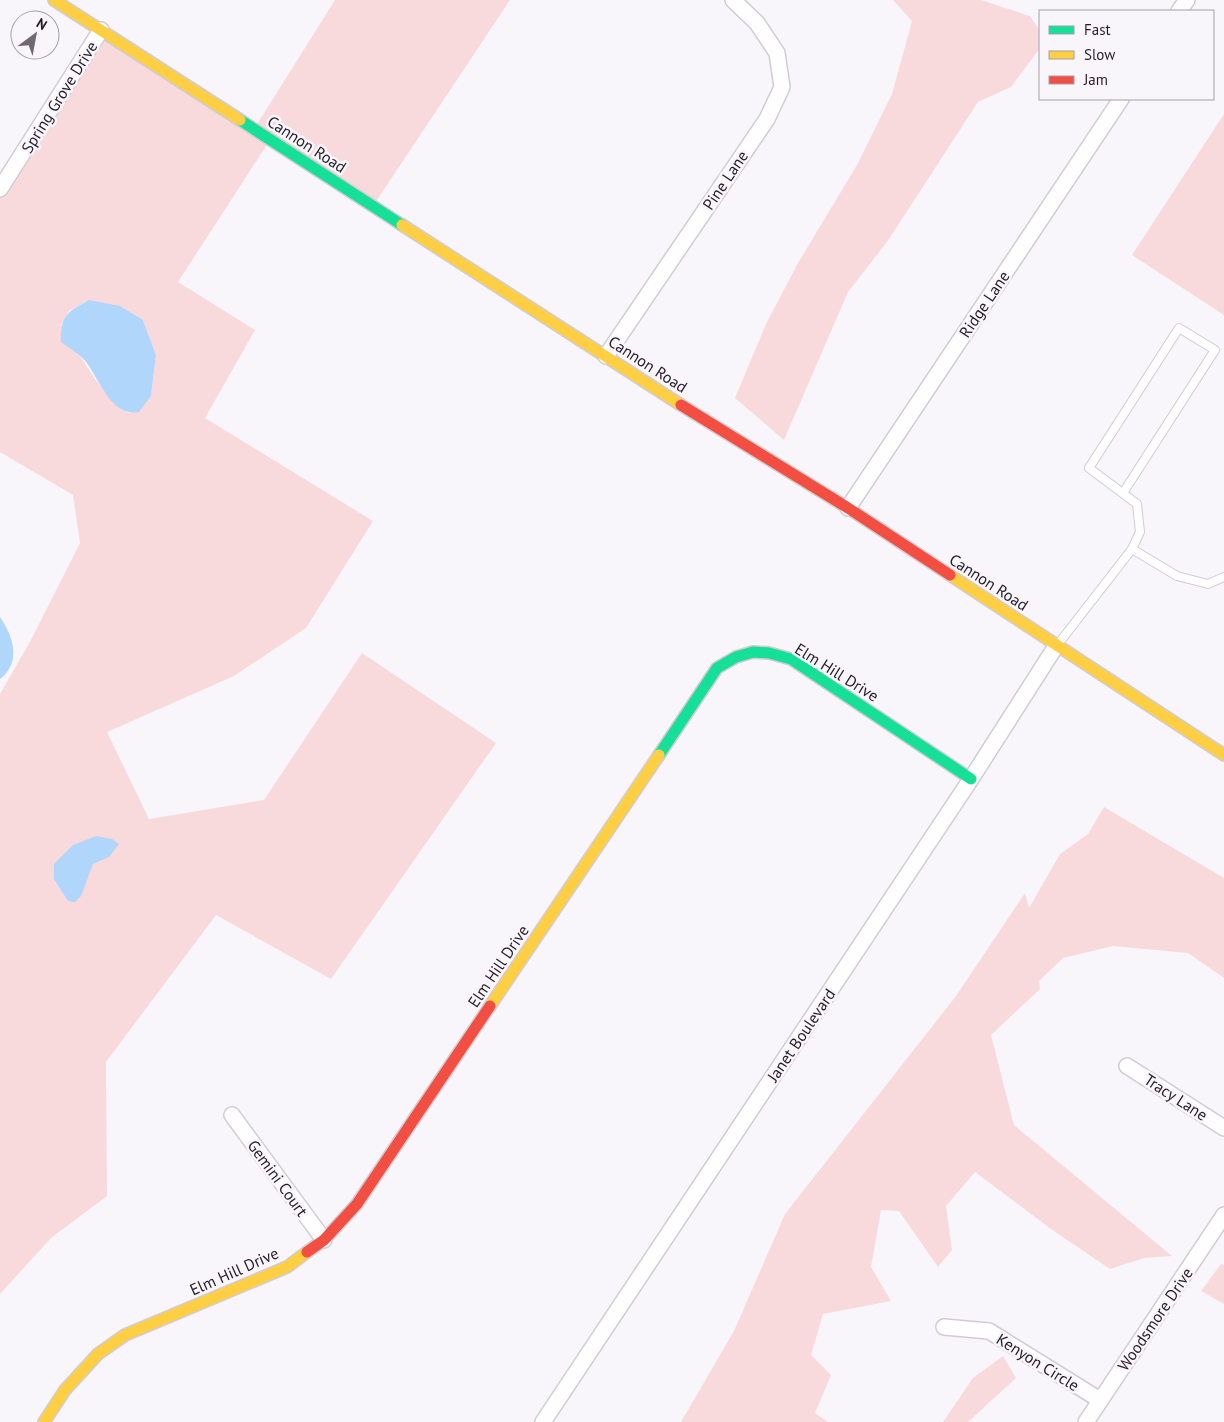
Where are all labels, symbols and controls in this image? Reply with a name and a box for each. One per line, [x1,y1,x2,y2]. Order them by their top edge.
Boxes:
north arrow [10,10,60,60]
legend [1039,10,1214,100]
text: N [33,14,51,34]
text: Fast [1084,20,1111,39]
street label: Spring Grove Drive [17,37,101,157]
text: Slow [1084,45,1115,64]
text: Jam [1083,70,1108,89]
street label: Cannon Road [264,111,350,177]
street label: Pine Lane [698,147,752,213]
street label: Ridge Lane [954,267,1014,341]
street label: Cannon Road [605,331,691,397]
street label: Cannon Road [946,549,1032,615]
street label: Elm Hill Drive [791,638,883,706]
street label: Elm Hill Drive [463,921,533,1011]
street label: Janet Boulevard [762,985,839,1086]
street label: Tracy Lane [1141,1069,1211,1125]
street label: Gemini Court [244,1136,313,1221]
street label: Elm Hill Drive [187,1243,281,1299]
street label: Woodsmore Drive [1113,1264,1197,1374]
street label: Kenyon Circle [993,1329,1083,1395]

